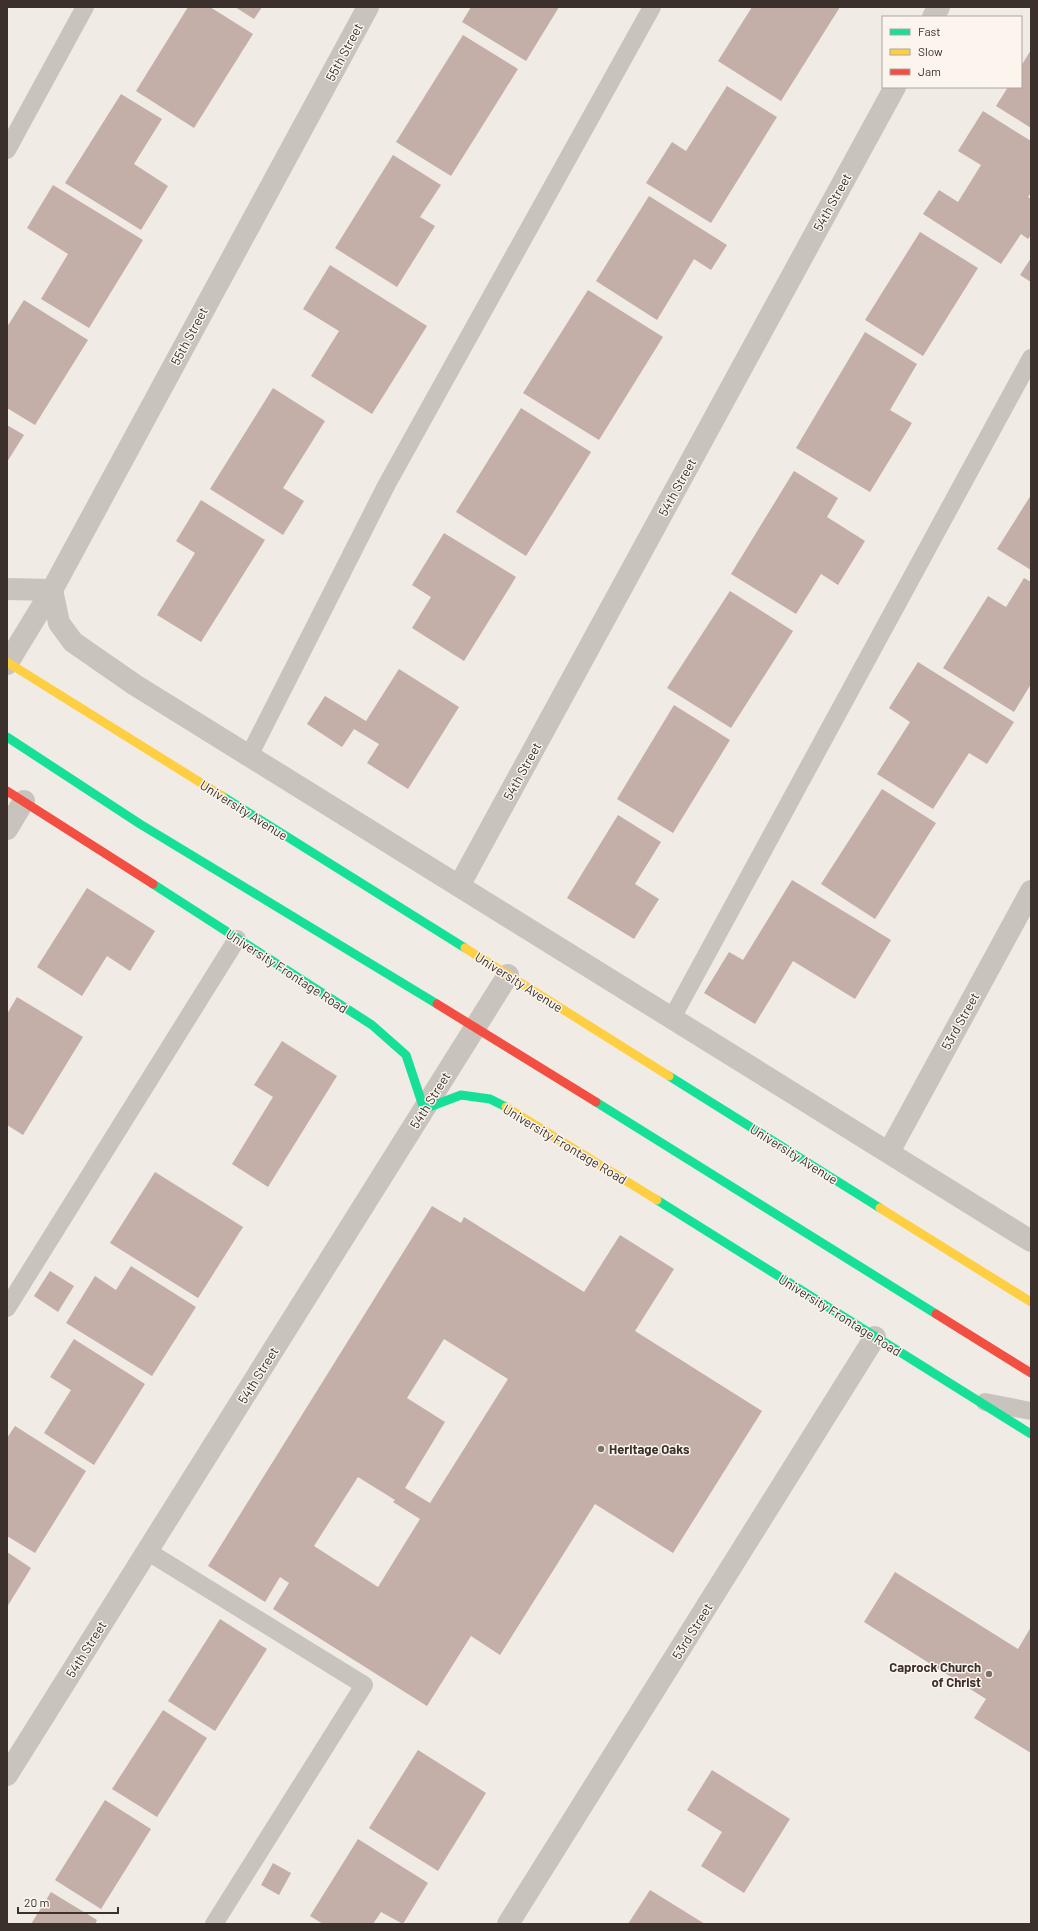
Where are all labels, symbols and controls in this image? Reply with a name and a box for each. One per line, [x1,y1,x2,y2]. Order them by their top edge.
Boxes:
legend [882,16,1022,88]
street label: 55th Street [322,20,366,84]
text: Fast [918,24,941,38]
text: Slow [918,44,943,58]
text: Jam [918,64,941,78]
street label: 54th Street [810,170,854,234]
street label: 55th Street [167,304,211,368]
street label: 54th Street [655,455,699,519]
street label: 54th Street [500,739,544,803]
street label: University Avenue [197,777,291,843]
street label: University Frontage Road [223,926,351,1016]
street label: University Avenue [472,949,566,1015]
street label: 53rd Street [938,989,982,1053]
street label: 54th Street [406,1069,454,1131]
street label: University Frontage Road [500,1101,630,1187]
street label: University Avenue [747,1121,841,1187]
street label: University Frontage Road [776,1271,904,1359]
street label: 54th Street [234,1344,282,1406]
place label: Heritage Oaks [609,1441,690,1457]
marker: Heritage Oaks [596,1444,606,1454]
street label: 53rd Street [668,1600,716,1662]
street label: 54th Street [62,1618,110,1680]
place label: Caprock Church of Christ [889,1659,981,1690]
marker: Caprock Church of Christ [984,1669,994,1679]
scale bar [18,1889,118,1915]
text: 20 m [24,1895,50,1909]

